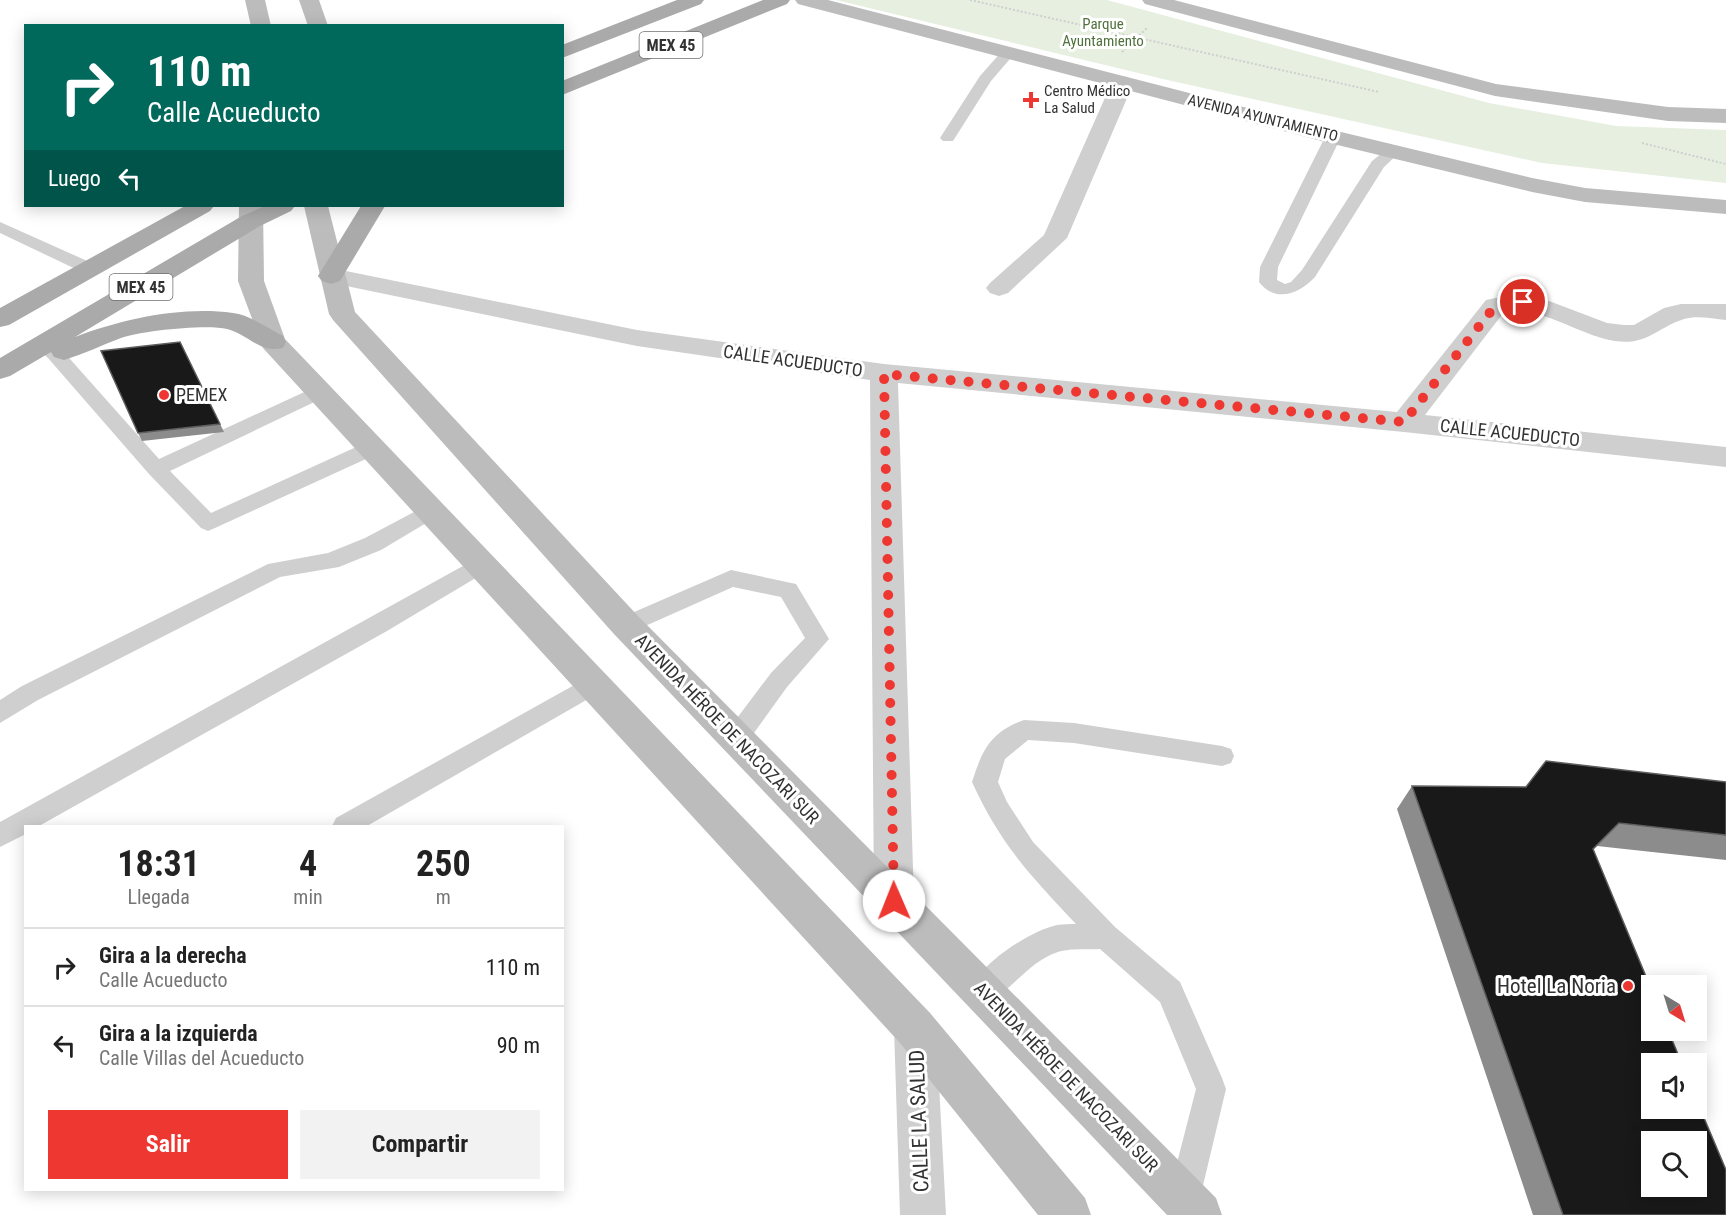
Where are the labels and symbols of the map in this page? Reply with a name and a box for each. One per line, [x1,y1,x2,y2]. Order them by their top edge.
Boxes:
park label: Parque Ayuntamiento [1062,15,1144,50]
road number: MEX 45 [640,32,702,58]
place label: Centro Médico La Salud [1044,82,1130,117]
marker: Centro Médico La Salud [1022,91,1040,109]
street label: AVENIDA AYUNTAMIENTO [1186,91,1340,145]
road number: MEX 45 [110,274,172,300]
pin [1497,276,1548,327]
street label: CALLE ACUEDUCTO [722,340,864,381]
place label: PEMEX [176,384,227,405]
marker: PEMEX [157,388,171,402]
street label: CALLE ACUEDUCTO [1439,415,1581,450]
street label: AVENIDA HÉROE DE NACOZARI SUR [631,630,824,828]
position arrow [862,869,926,933]
place label: Hotel La Noria [1497,974,1616,998]
north arrow [1641,975,1707,1041]
street label: AVENIDA HÉROE DE NACOZARI SUR [970,978,1163,1176]
marker: Hotel La Noria [1621,979,1635,993]
street label: CALLE LA SALUD [905,1049,933,1193]

